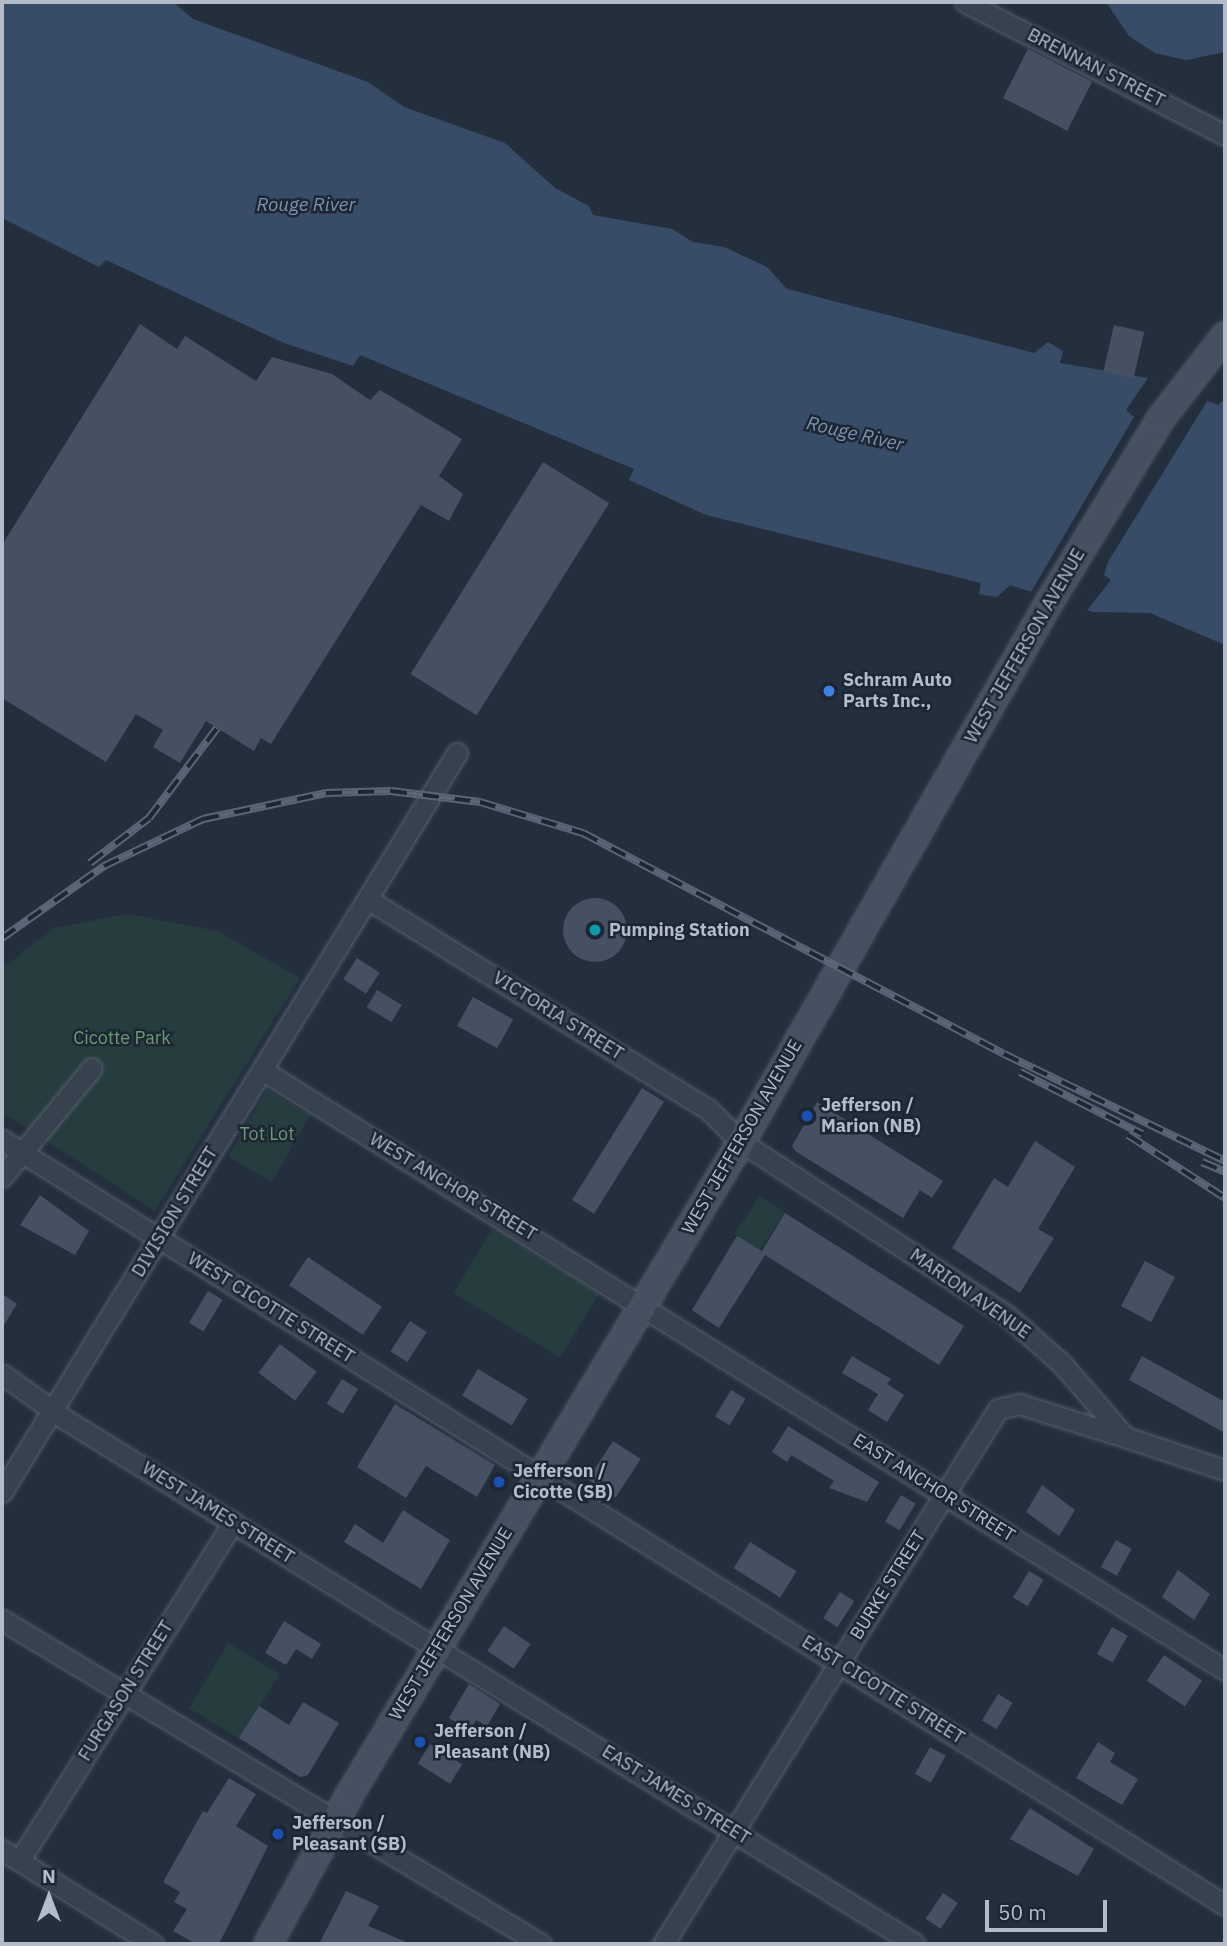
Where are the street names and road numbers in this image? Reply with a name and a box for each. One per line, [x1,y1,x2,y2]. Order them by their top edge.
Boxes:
street label: BRENNAN STREET [1024,24,1168,112]
street label: WEST JEFFERSON AVENUE [960,545,1090,747]
street label: VICTORIA STREET [489,967,627,1065]
street label: WEST JEFFERSON AVENUE [677,1036,807,1238]
street label: WEST ANCHOR STREET [365,1128,541,1246]
street label: DIVISION STREET [128,1143,222,1281]
street label: MARION AVENUE [906,1244,1034,1344]
street label: WEST CICOTTE STREET [184,1248,358,1368]
street label: EAST ANCHOR STREET [849,1429,1019,1547]
street label: WEST JAMES STREET [138,1457,298,1569]
street label: WEST JEFFERSON AVENUE [385,1524,517,1724]
street label: BURKE STREET [846,1526,930,1644]
street label: FURGASON STREET [74,1617,178,1765]
street label: EAST CICOTTE STREET [798,1631,968,1749]
street label: EAST JAMES STREET [598,1741,754,1849]

